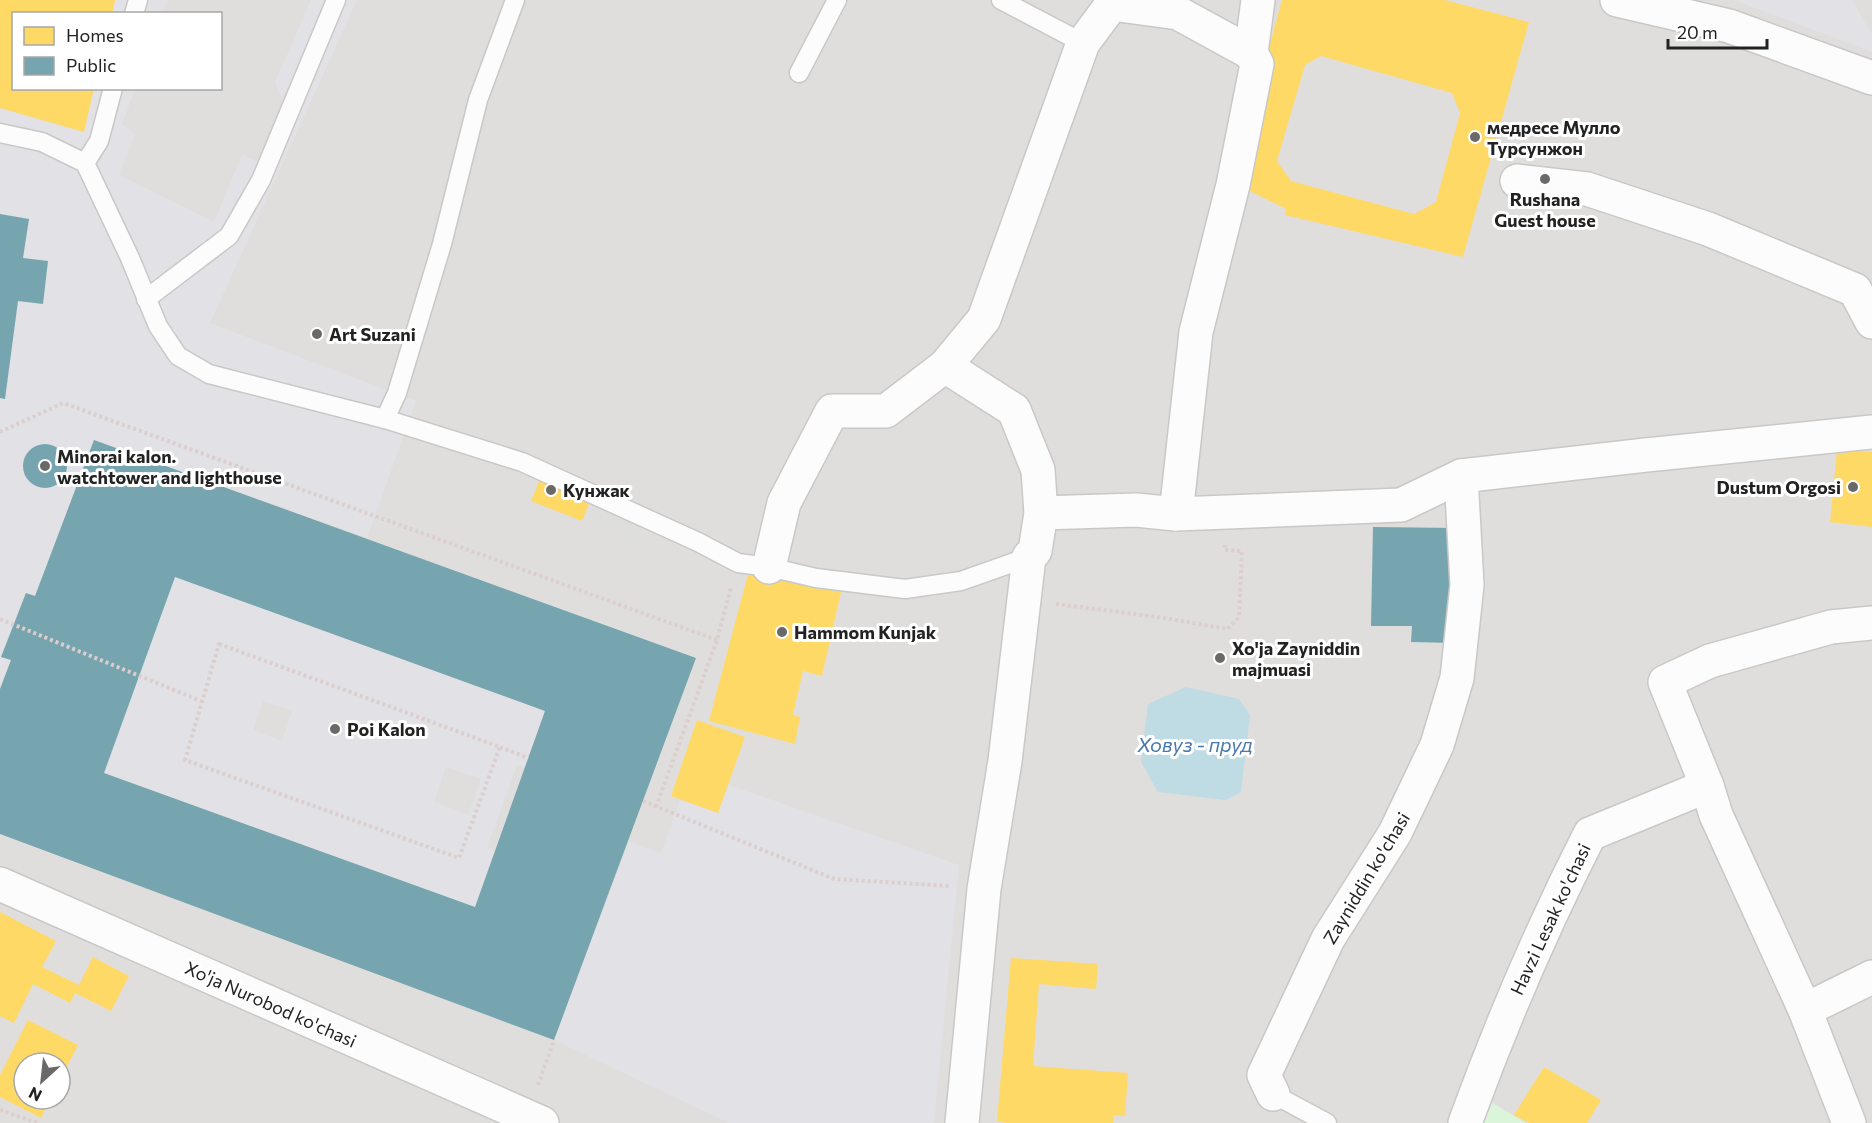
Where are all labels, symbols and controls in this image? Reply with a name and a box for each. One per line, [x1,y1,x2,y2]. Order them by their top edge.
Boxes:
legend [12,12,222,90]
scale bar [1668,12,1767,50]
text: 20 m [1677,21,1718,43]
text: Homes [66,24,124,46]
text: Public [66,54,116,76]
place label: медресе Мулло Турсунжон [1487,116,1621,159]
marker: медресе Мулло Турсунжон [1468,130,1482,144]
marker: Rushana Guest house [1538,172,1552,186]
place label: Rushana Guest house [1494,188,1596,231]
place label: Art Suzani [329,323,416,345]
marker: Art Suzani [310,327,324,341]
place label: Minorai kalon. watchtower and lighthouse [57,445,282,488]
marker: Minorai kalon. watchtower and lighthouse [38,459,52,473]
place label: Dustum Orgosi [1716,476,1841,498]
place label: Кунжак [563,479,631,501]
marker: Dustum Orgosi [1846,480,1860,494]
marker: Кунжак [544,483,558,497]
place label: Hammom Kunjak [794,621,937,643]
marker: Hammom Kunjak [775,625,789,639]
place label: Xo'ja Zayniddin majmuasi [1232,637,1360,680]
marker: Xo'ja Zayniddin majmuasi [1213,651,1227,665]
place label: Poi Kalon [347,718,426,740]
marker: Poi Kalon [328,722,342,736]
water label: Ховуз - пруд [1136,732,1253,756]
street label: Zayniddin ko'chasi [1318,808,1414,948]
street label: Havzi Lesak ko'chasi [1505,840,1595,998]
street label: Xo'ja Nurobod ko'chasi [182,956,360,1052]
north arrow [12,1051,72,1111]
text: N [25,1084,45,1106]

